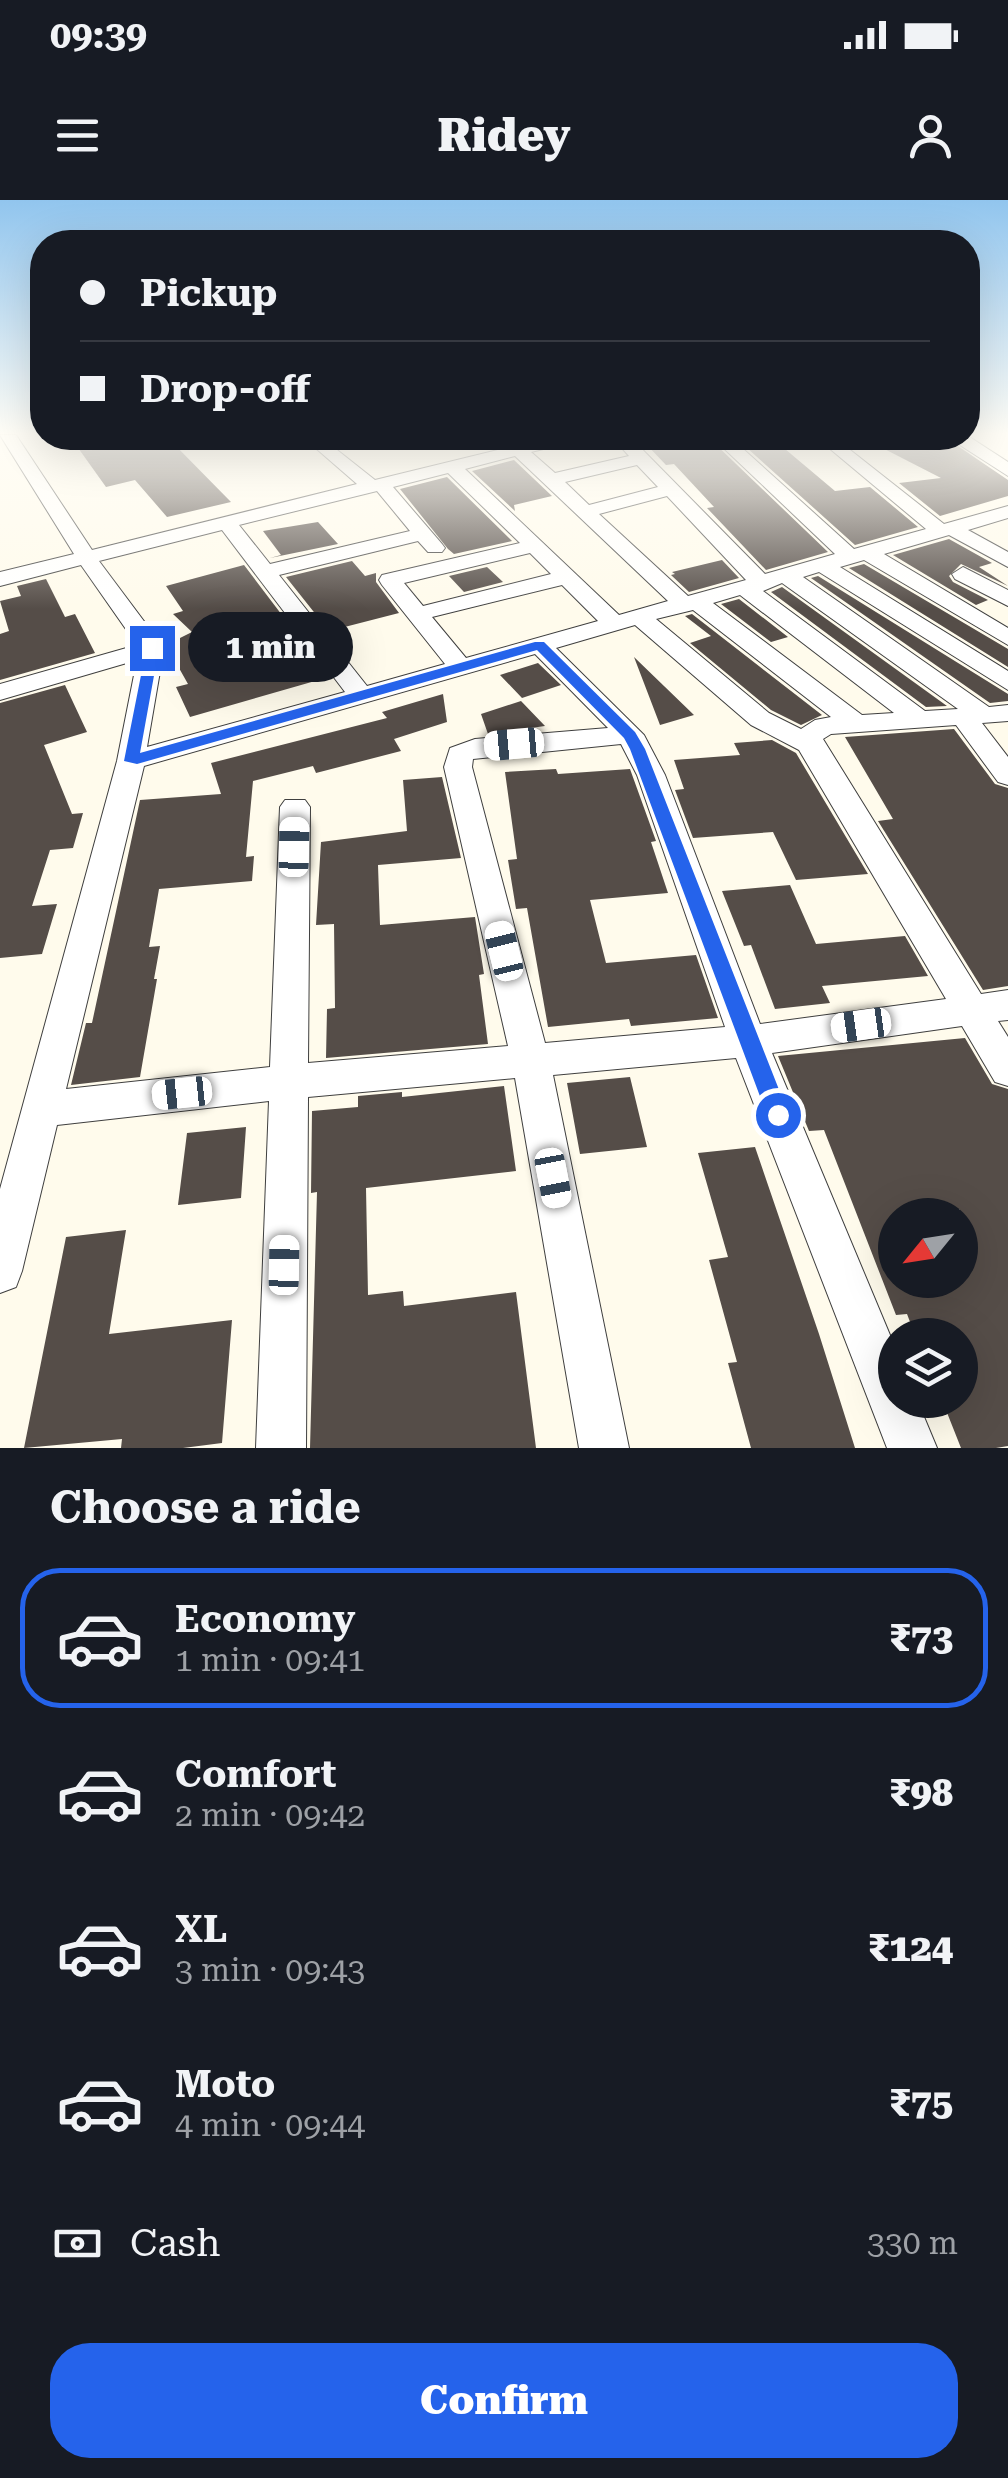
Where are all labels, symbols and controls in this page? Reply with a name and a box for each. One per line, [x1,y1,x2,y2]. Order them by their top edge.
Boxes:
text: 09:39 [50,13,147,57]
icon: menu [50,108,105,163]
icon: person [903,108,958,163]
text: Ridey [437,109,571,162]
text: Pickup [140,271,277,315]
text: Drop-off [140,367,310,411]
callout: 1 min [187,613,352,683]
route end [130,626,175,671]
text: 1 min [226,628,315,666]
car [483,726,545,762]
car [278,817,310,877]
car [482,918,526,984]
car [829,1006,893,1044]
car [151,1075,213,1111]
route start [756,1093,801,1138]
car [533,1146,573,1210]
north arrow [878,1198,978,1298]
map controls [878,1198,978,1418]
car [268,1235,300,1295]
button: layers [878,1318,978,1418]
text: Choose a ride [50,1481,361,1534]
icon: car [55,1593,145,1683]
text: Economy [175,1597,355,1641]
text: ₹73 [889,1616,953,1660]
text: 1 min · 09:41 [175,1641,365,1679]
icon: car [55,1748,145,1838]
text: Comfort [175,1752,336,1796]
text: ₹98 [889,1771,953,1815]
text: 2 min · 09:42 [175,1796,365,1834]
icon: car [55,1903,145,1993]
text: XL [175,1907,227,1951]
text: ₹124 [868,1926,953,1970]
text: 3 min · 09:43 [175,1951,365,1989]
icon: car [55,2058,145,2148]
text: Moto [175,2062,275,2106]
text: ₹75 [889,2081,953,2125]
text: 4 min · 09:44 [175,2106,365,2144]
icon: cash [50,2216,105,2271]
text: Cash [130,2221,220,2265]
text: 330 m [867,2224,958,2262]
button: Confirm [50,2343,958,2458]

